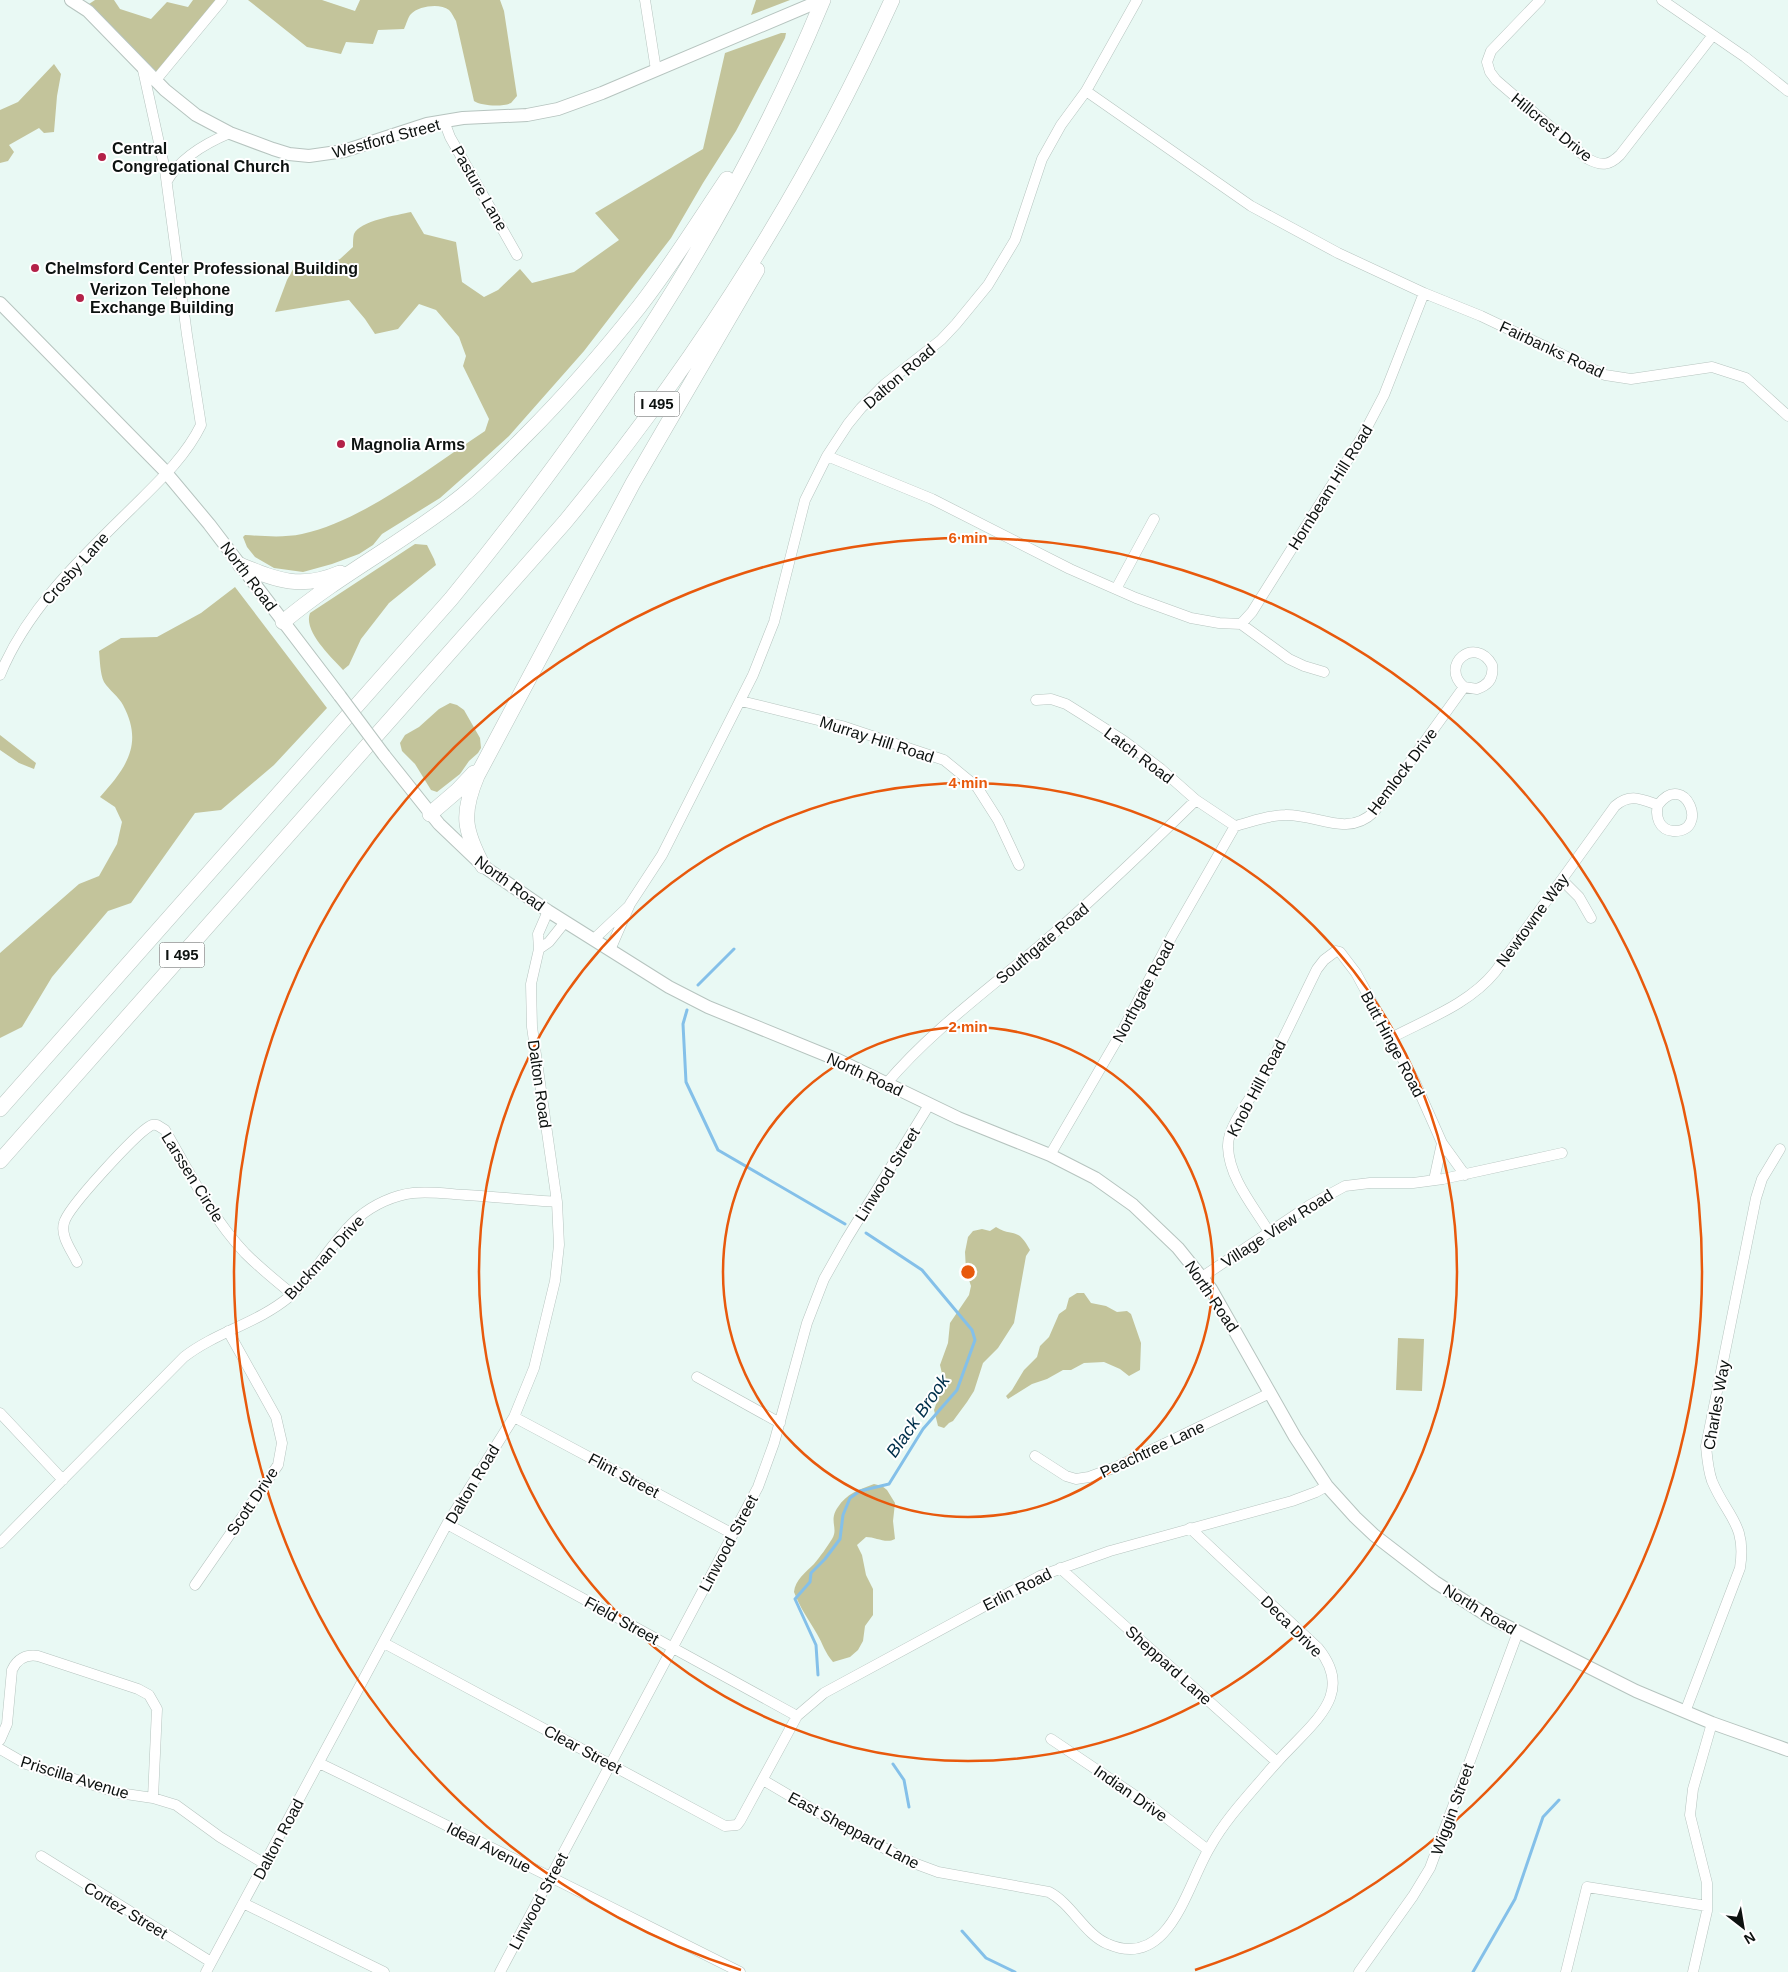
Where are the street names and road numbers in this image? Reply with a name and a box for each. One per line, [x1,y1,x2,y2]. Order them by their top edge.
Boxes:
street label: Hillcrest Drive [1508,90,1595,165]
street label: Westford Street [330,116,442,161]
street label: Pasture Lane [448,143,511,234]
street label: Fairbanks Road [1497,318,1607,381]
street label: Dalton Road [860,341,938,412]
road number: I 495 [634,392,680,416]
street label: Hornbeam Hill Road [1285,422,1376,553]
street label: Crosby Lane [39,529,112,608]
street label: North Road [217,539,280,614]
street label: Murray Hill Road [818,713,936,766]
street label: Latch Road [1101,724,1176,787]
street label: Hemlock Drive [1364,725,1441,818]
street label: North Road [472,852,548,914]
street label: Newtowne Way [1493,871,1572,970]
street label: Southgate Road [993,900,1092,987]
street label: Northgate Road [1109,937,1177,1045]
road number: I 495 [160,942,204,968]
street label: Butt Hinge Road [1357,988,1428,1100]
street label: Knob Hill Road [1224,1037,1289,1139]
street label: Dalton Road [525,1039,554,1129]
street label: North Road [824,1049,905,1099]
street label: Linwood Street [852,1124,923,1224]
street label: Larssen Circle [158,1129,227,1225]
street label: Village View Road [1218,1186,1336,1271]
street label: Buckman Drive [281,1212,368,1303]
street label: North Road [1182,1258,1242,1335]
street label: Charles Way [1700,1359,1733,1451]
street label: Peachtree Lane [1097,1418,1207,1481]
street label: Dalton Road [442,1442,503,1527]
street label: Flint Street [586,1450,662,1501]
street label: Scott Drive [223,1464,281,1538]
street label: Linwood Street [696,1492,761,1594]
street label: Erlin Road [980,1565,1054,1614]
street label: North Road [1440,1581,1519,1638]
street label: Deca Drive [1258,1592,1326,1660]
street label: Field Street [582,1593,662,1648]
street label: Sheppard Lane [1122,1622,1215,1708]
street label: Clear Street [541,1722,625,1777]
street label: Priscilla Avenue [19,1753,131,1802]
street label: Wiggin Street [1428,1761,1477,1857]
street label: Indian Drive [1091,1762,1171,1825]
street label: East Sheppard Lane [785,1789,922,1872]
street label: Dalton Road [250,1796,307,1882]
street label: Ideal Avenue [444,1819,534,1876]
street label: Linwood Street [506,1850,571,1952]
street label: Cortez Street [81,1879,171,1942]

